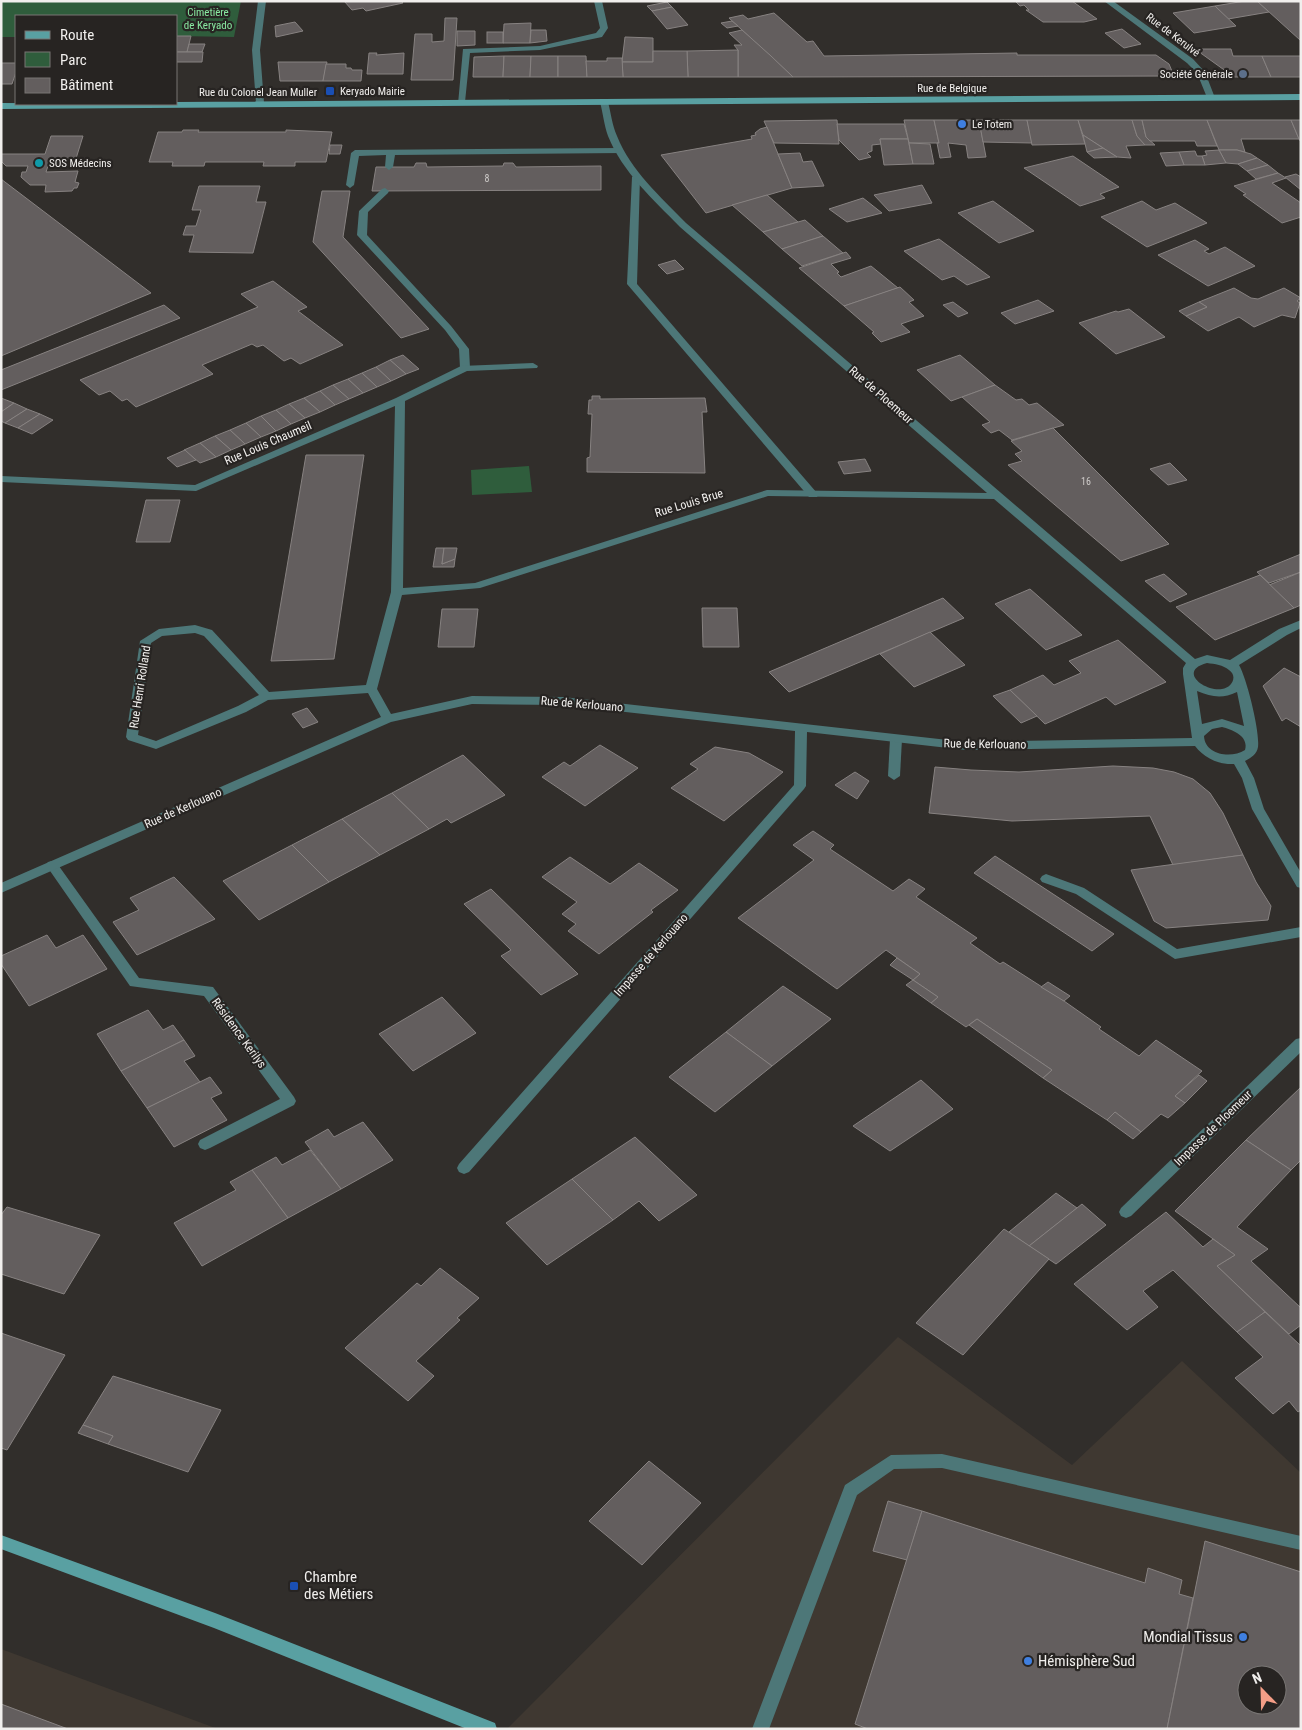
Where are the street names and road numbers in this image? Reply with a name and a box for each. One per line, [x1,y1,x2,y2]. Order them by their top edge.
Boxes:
street label: Rue de Kerulvé [1144,11,1202,59]
street label: Rue de Belgique [917,82,987,95]
street label: Rue du Colonel Jean Muller [199,86,318,99]
street label: Rue de Ploemeur [846,363,916,427]
street label: Rue Louis Chaumeil [222,418,314,468]
street label: Rue Louis Brue [653,486,725,520]
street label: Rue Henri Rolland [127,644,153,730]
street label: Rue de Kerlouano [540,693,624,715]
street label: Rue de Kerlouano [944,736,1026,752]
street label: Rue de Kerlouano [142,785,224,831]
street label: Impasse de Kerlouano [611,911,691,999]
street label: Résidence Kerilys [209,995,269,1071]
street label: Impasse de Ploemeur [1171,1087,1255,1169]

